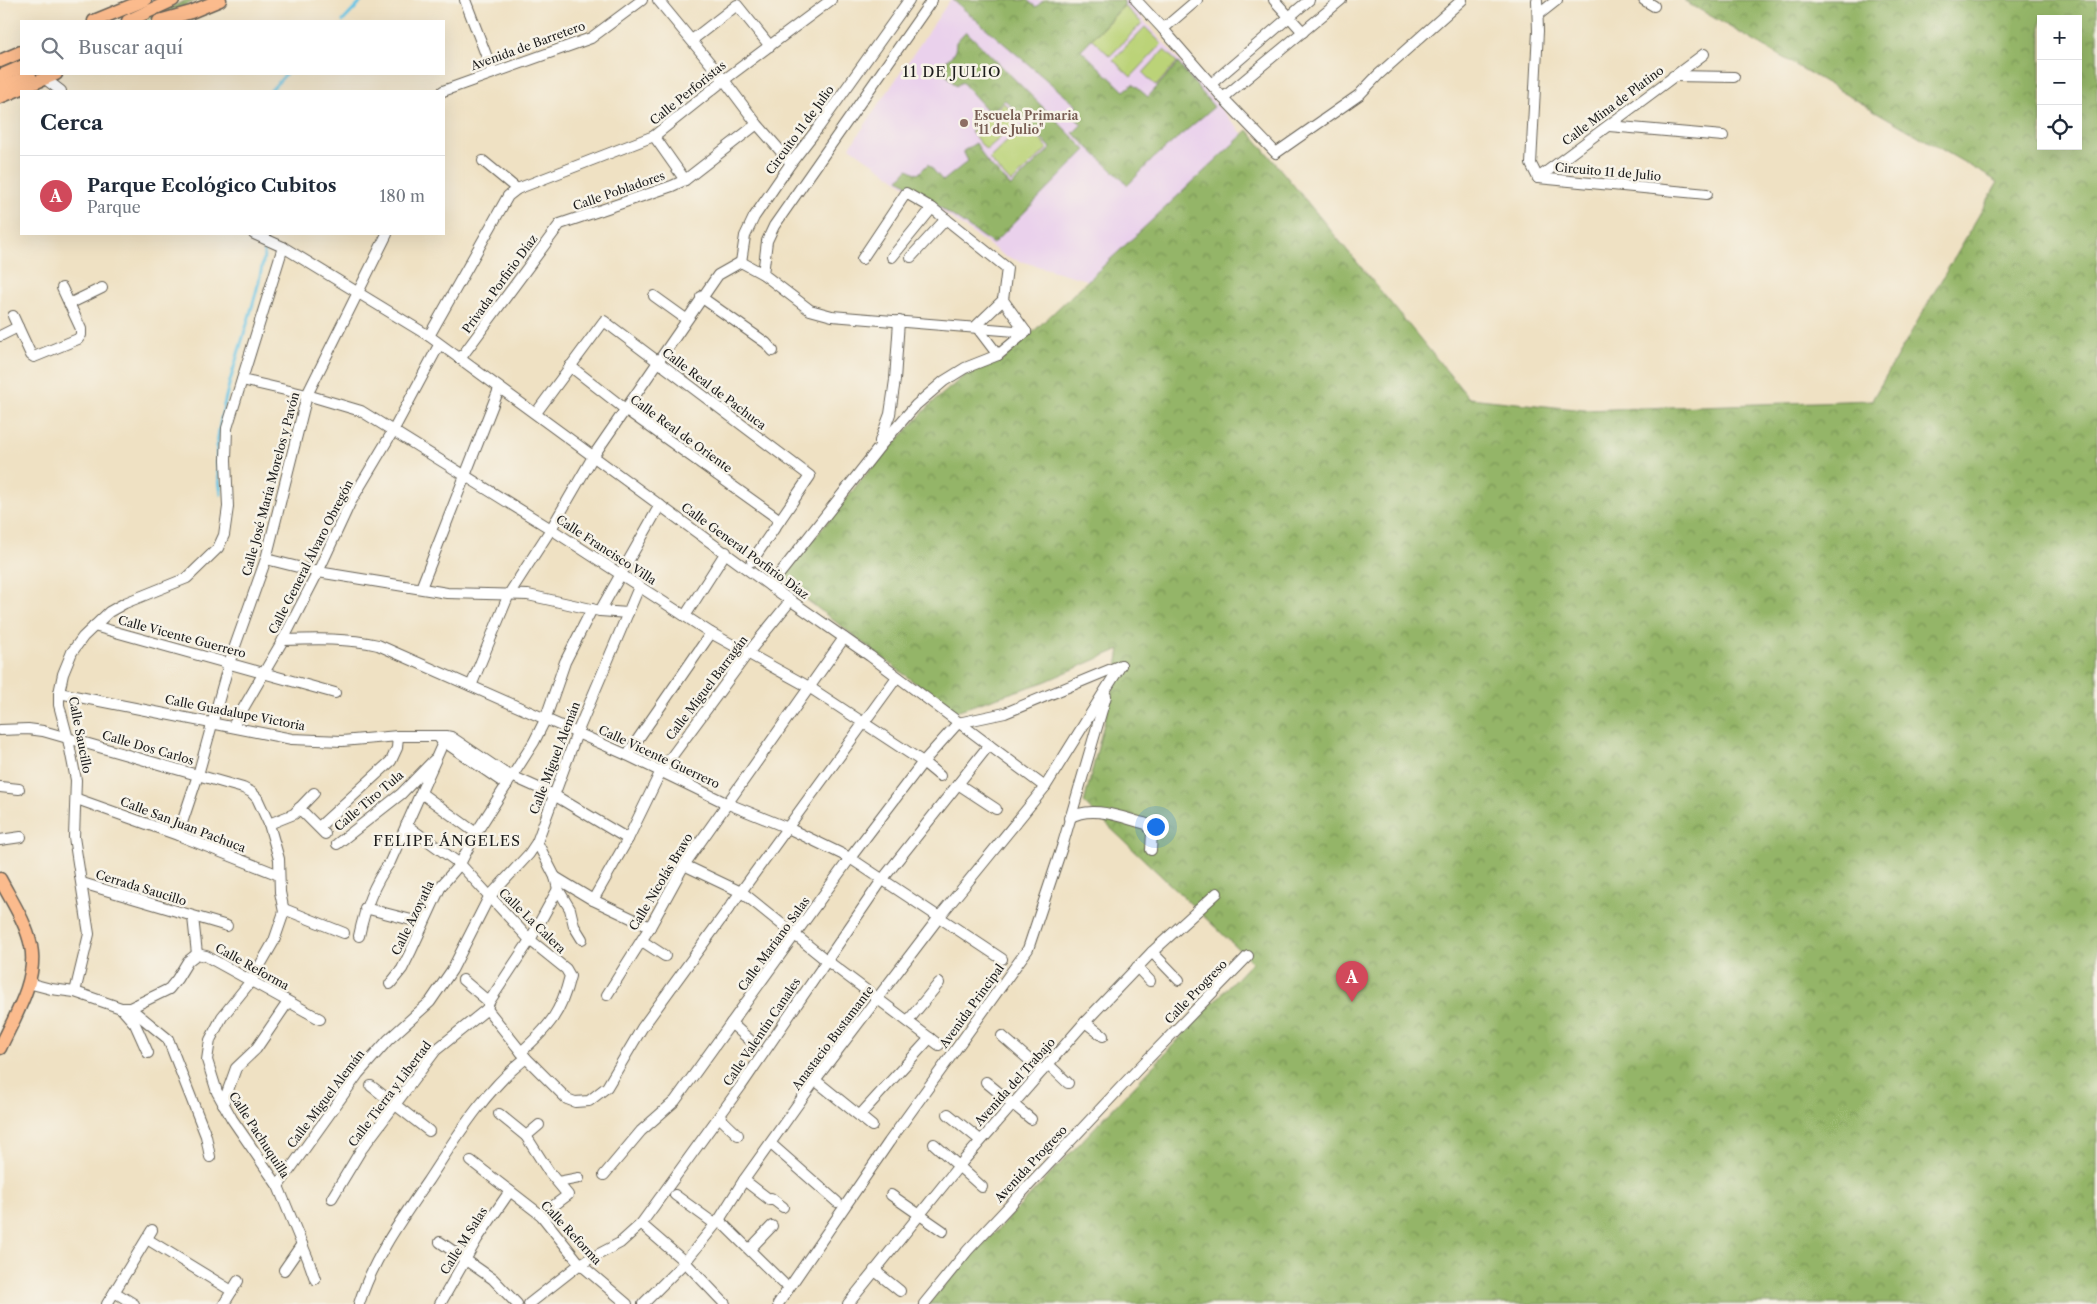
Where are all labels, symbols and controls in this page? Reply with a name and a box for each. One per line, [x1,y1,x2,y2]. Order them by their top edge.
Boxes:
map controls [2037,15,2082,150]
button: + [2037,15,2082,60]
street label: Avenida de Barretero [468,18,587,74]
search box [20,20,445,75]
icon: search [38,34,66,62]
text: Buscar aquí [78,36,183,59]
street label: Calle Perforistas [647,57,729,128]
button: − [2037,60,2082,105]
district label: 11 DE JULIO [903,62,1001,81]
street label: Calle Mina de Platino [1559,63,1666,149]
street label: Circuito 11 de Julio [762,82,837,177]
button: locate [2037,105,2082,150]
place label: Escuela Primaria "11 de Julio" [974,108,1079,137]
text: Cerca [40,110,103,135]
marker: Escuela Primaria "11 de Julio" [958,117,970,129]
street label: Circuito 11 de Julio [1554,159,1662,184]
street label: Calle Pobladores [571,168,667,213]
text: Parque Ecológico Cubitos [87,174,337,197]
text: A [50,186,62,206]
text: 180 m [379,186,425,206]
text: Parque [87,197,141,217]
street label: Privada Porfirio Díaz [459,231,540,336]
street label: Calle Real de Pachuca [659,345,770,433]
street label: Calle José María Morelos y Pavón [239,390,302,577]
street label: Calle Real de Oriente [627,392,735,476]
street label: Calle General Álvaro Obregón [264,476,356,636]
street label: Calle General Porfirio Díaz [679,499,812,602]
street label: Calle Francisco Villa [553,512,660,588]
street label: Calle Vicente Guerrero [116,612,248,661]
street label: Calle Miguel Barragán [662,632,751,743]
street label: Calle Guadalupe Victoria [164,692,307,734]
street label: Calle Saucillo [66,695,95,775]
street label: Calle Miguel Alemán [526,699,583,816]
street label: Calle Vicente Guerrero [596,722,722,791]
street label: Calle Dos Carlos [100,727,196,768]
street label: Calle Tiro Tula [331,767,407,834]
street label: Calle San Juan Pachuca [118,794,249,856]
your location [1143,814,1169,840]
street label: Calle Nicolás Bravo [626,830,696,933]
district label: FELIPE ÁNGELES [373,831,521,850]
street label: Cerrada Saucillo [94,867,188,908]
street label: Calle Azoyatla [388,877,437,957]
street label: Calle La Calera [496,885,569,957]
street label: Calle Mariano Salas [734,894,813,994]
street label: Calle Reforma [213,940,292,993]
street label: Calle Progreso [1161,956,1230,1027]
street label: Avenida Principal [935,960,1007,1051]
pin: A [1336,961,1368,1002]
street label: Calle Valentín Canales [720,975,803,1089]
street label: Anastacio Bustamante [788,982,877,1094]
street label: Avenida del Trabajo [970,1035,1058,1130]
street label: Calle Tierra y Libertad [345,1037,435,1150]
street label: Calle Miguel Alemán [284,1046,368,1151]
street label: Calle Pachuquilla [226,1089,293,1181]
street label: Avenida Progreso [991,1122,1070,1206]
street label: Calle Reforma [538,1198,605,1268]
street label: Calle M Salas [437,1204,490,1277]

